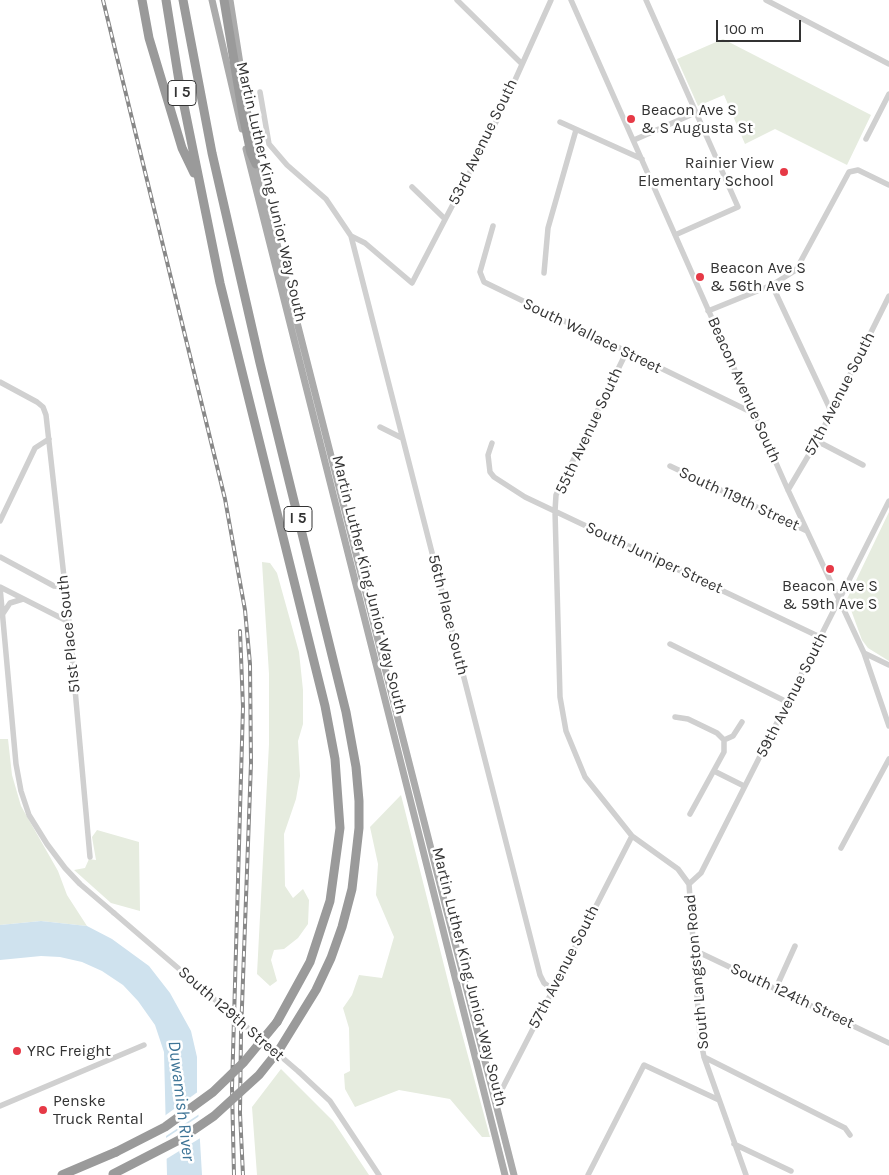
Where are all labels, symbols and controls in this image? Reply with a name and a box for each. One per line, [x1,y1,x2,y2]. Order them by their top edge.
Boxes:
scale bar [719,10,804,42]
text: 100 m [724,20,764,38]
street label: Martin Luther King Junior Way South [232,60,310,324]
street label: 53rd Avenue South [444,76,522,208]
road number: I 5 [168,80,196,106]
place label: Beacon Ave S & S Augusta St [641,100,753,138]
marker: Beacon Ave S & S Augusta St [625,113,637,125]
place label: Rainier View Elementary School [638,153,774,191]
marker: Rainier View Elementary School [778,166,790,178]
place label: Beacon Ave S & 56th Ave S [710,258,806,296]
marker: Beacon Ave S & 56th Ave S [694,271,706,283]
street label: South Wallace Street [519,294,665,378]
street label: Beacon Avenue South [703,314,785,466]
street label: 57th Avenue South [801,329,879,459]
street label: 55th Avenue South [551,365,627,497]
street label: Martin Luther King Junior Way South [327,453,411,717]
street label: South 119th Street [676,463,802,535]
road number: I 5 [284,506,312,532]
street label: South Juniper Street [582,518,726,598]
street label: 56th Place South [424,553,472,677]
marker: Beacon Ave S & 59th Ave S [824,563,836,575]
street label: 51st Place South [53,574,85,694]
place label: Beacon Ave S & 59th Ave S [782,576,878,614]
street label: 59th Avenue South [752,629,832,761]
street label: Martin Luther King Junior Way South [427,845,511,1109]
street label: South Langston Road [681,893,713,1051]
street label: 57th Avenue South [525,902,603,1032]
street label: South 124th Street [727,959,857,1033]
street label: South 129th Street [174,963,288,1065]
water label: Duwamish River [163,1040,199,1162]
place label: YRC Freight [27,1041,111,1061]
marker: YRC Freight [11,1045,23,1057]
place label: Penske Truck Rental [53,1091,143,1129]
marker: Penske Truck Rental [37,1104,49,1116]

